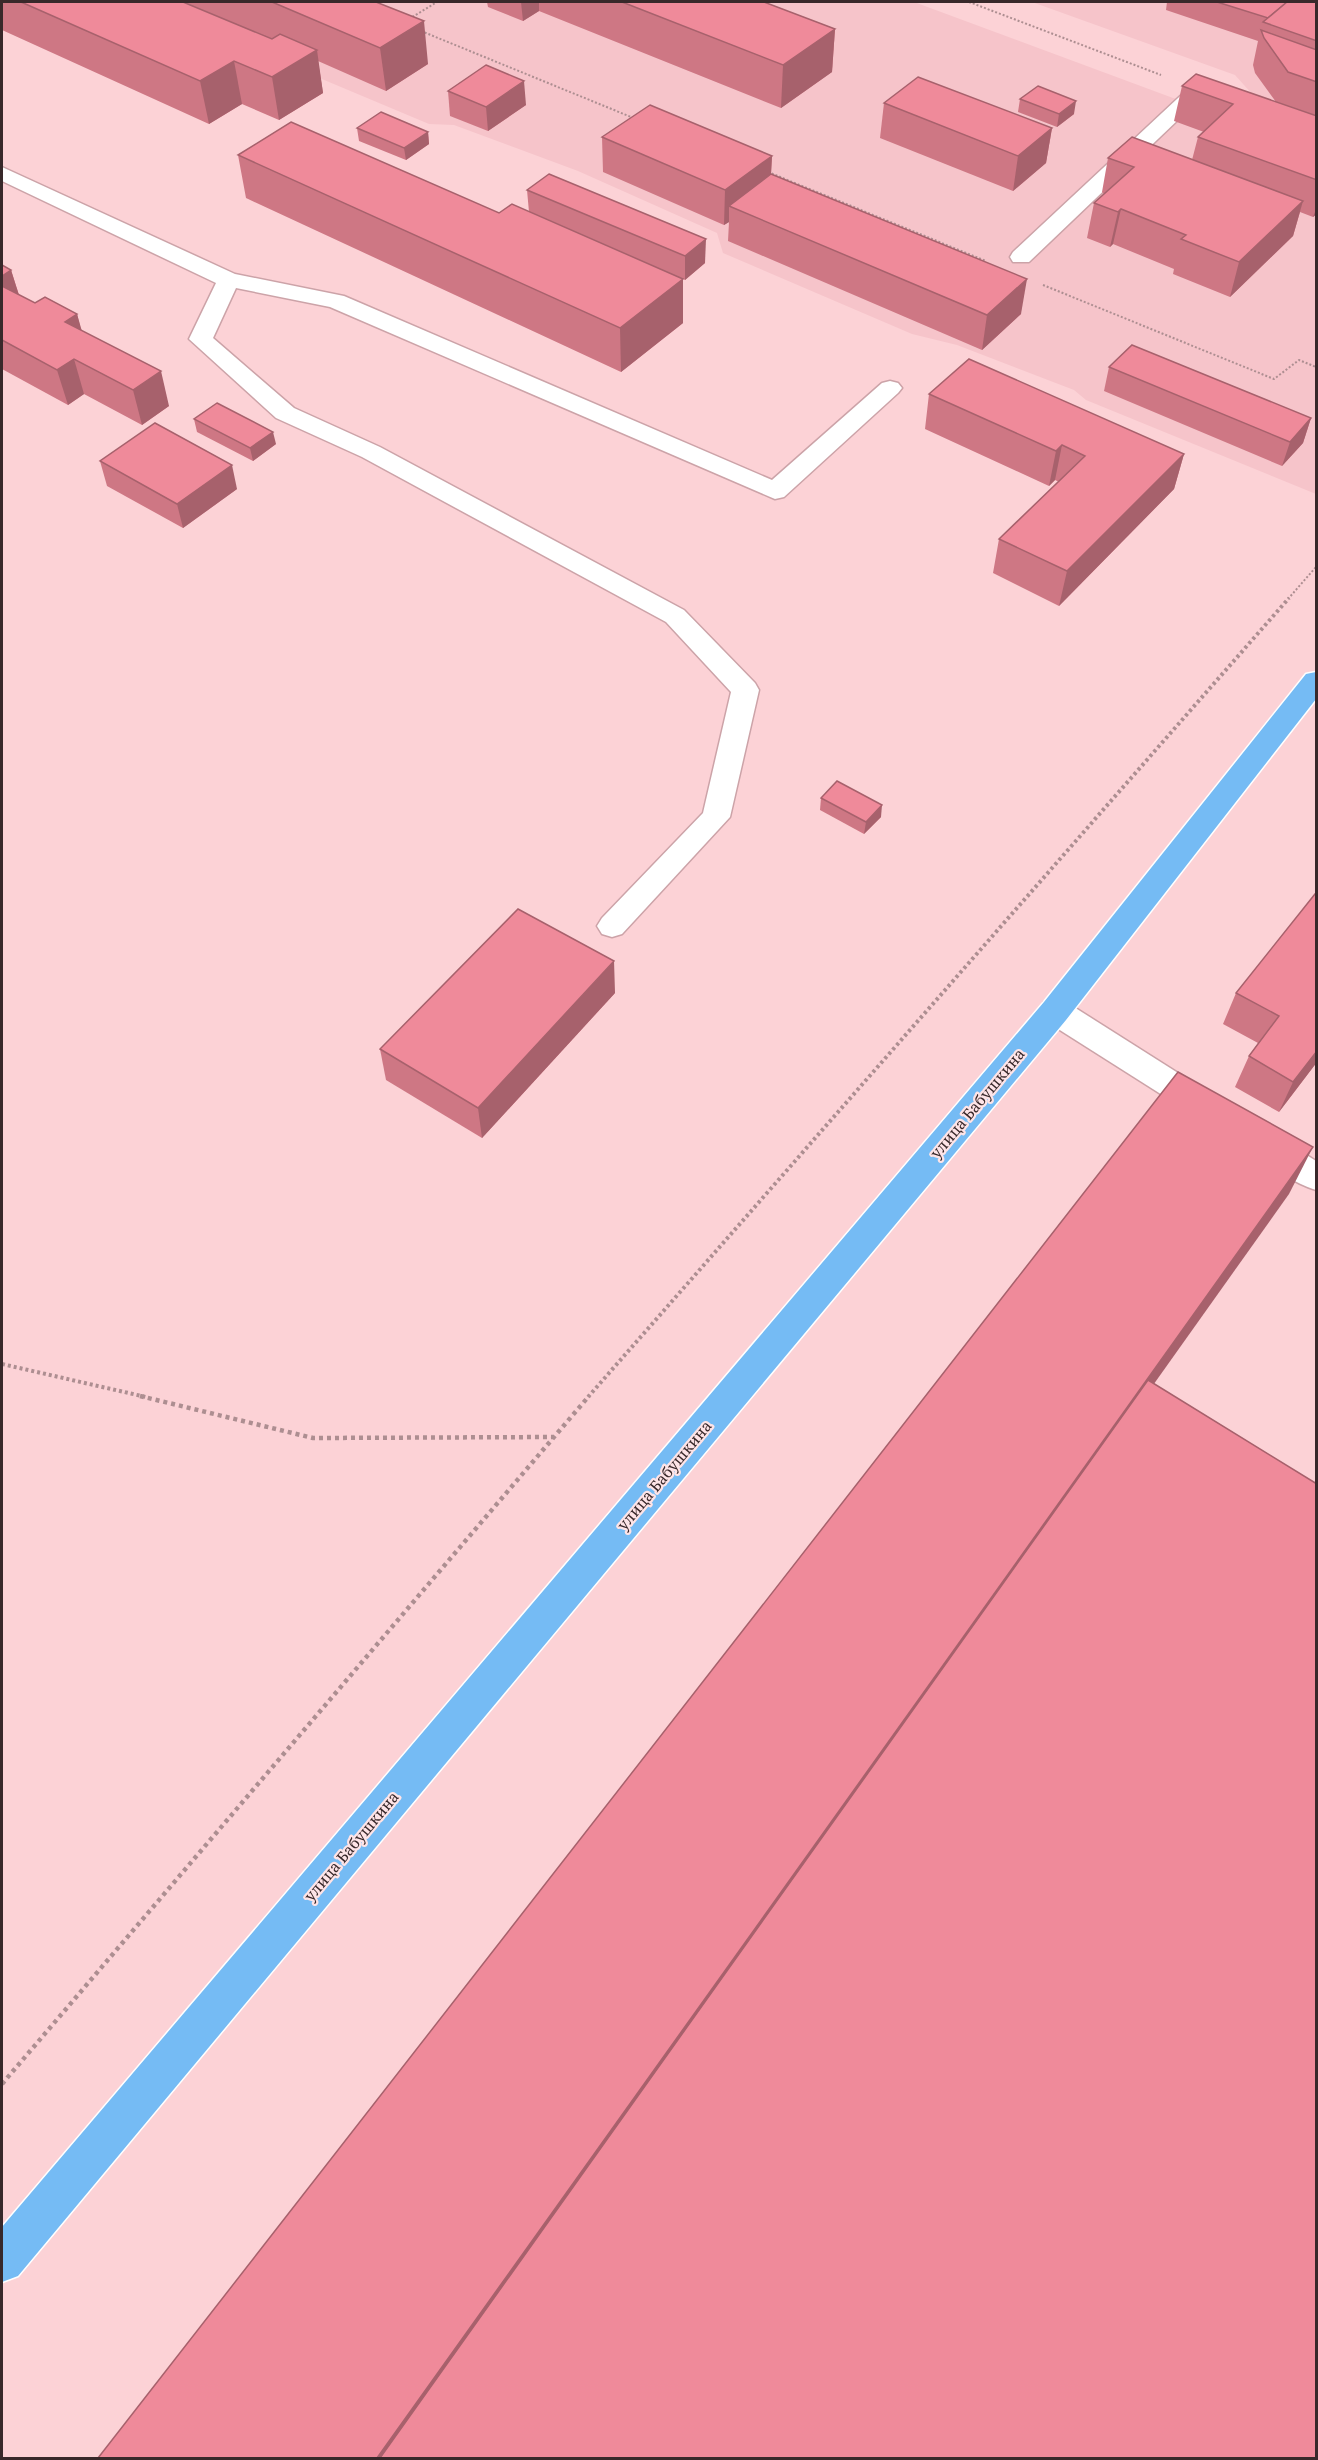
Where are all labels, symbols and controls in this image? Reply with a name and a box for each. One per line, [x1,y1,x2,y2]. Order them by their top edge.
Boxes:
street label: улица Бабушкина [925,1044,1029,1162]
street label: улица Бабушкина [612,1416,716,1534]
street label: улица Бабушкина [299,1787,403,1905]

